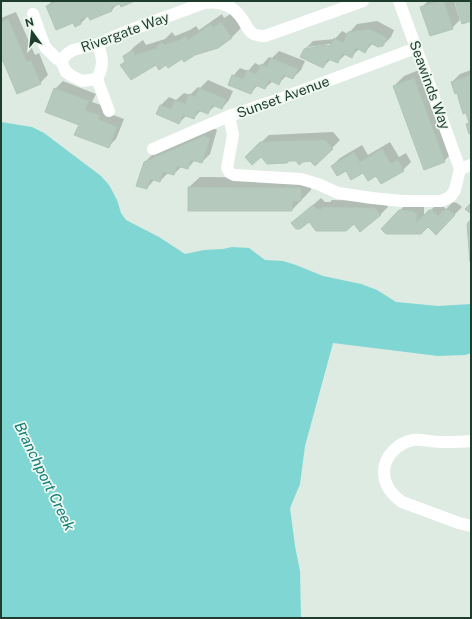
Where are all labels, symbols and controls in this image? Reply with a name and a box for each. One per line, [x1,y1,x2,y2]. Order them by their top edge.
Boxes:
street label: Rivergate Way [79,8,172,55]
north arrow [12,12,52,52]
text: N [24,15,35,29]
street label: Seawinds Way [406,38,454,132]
street label: Sunset Avenue [235,73,331,121]
water label: Branchport Creek [11,419,79,534]

